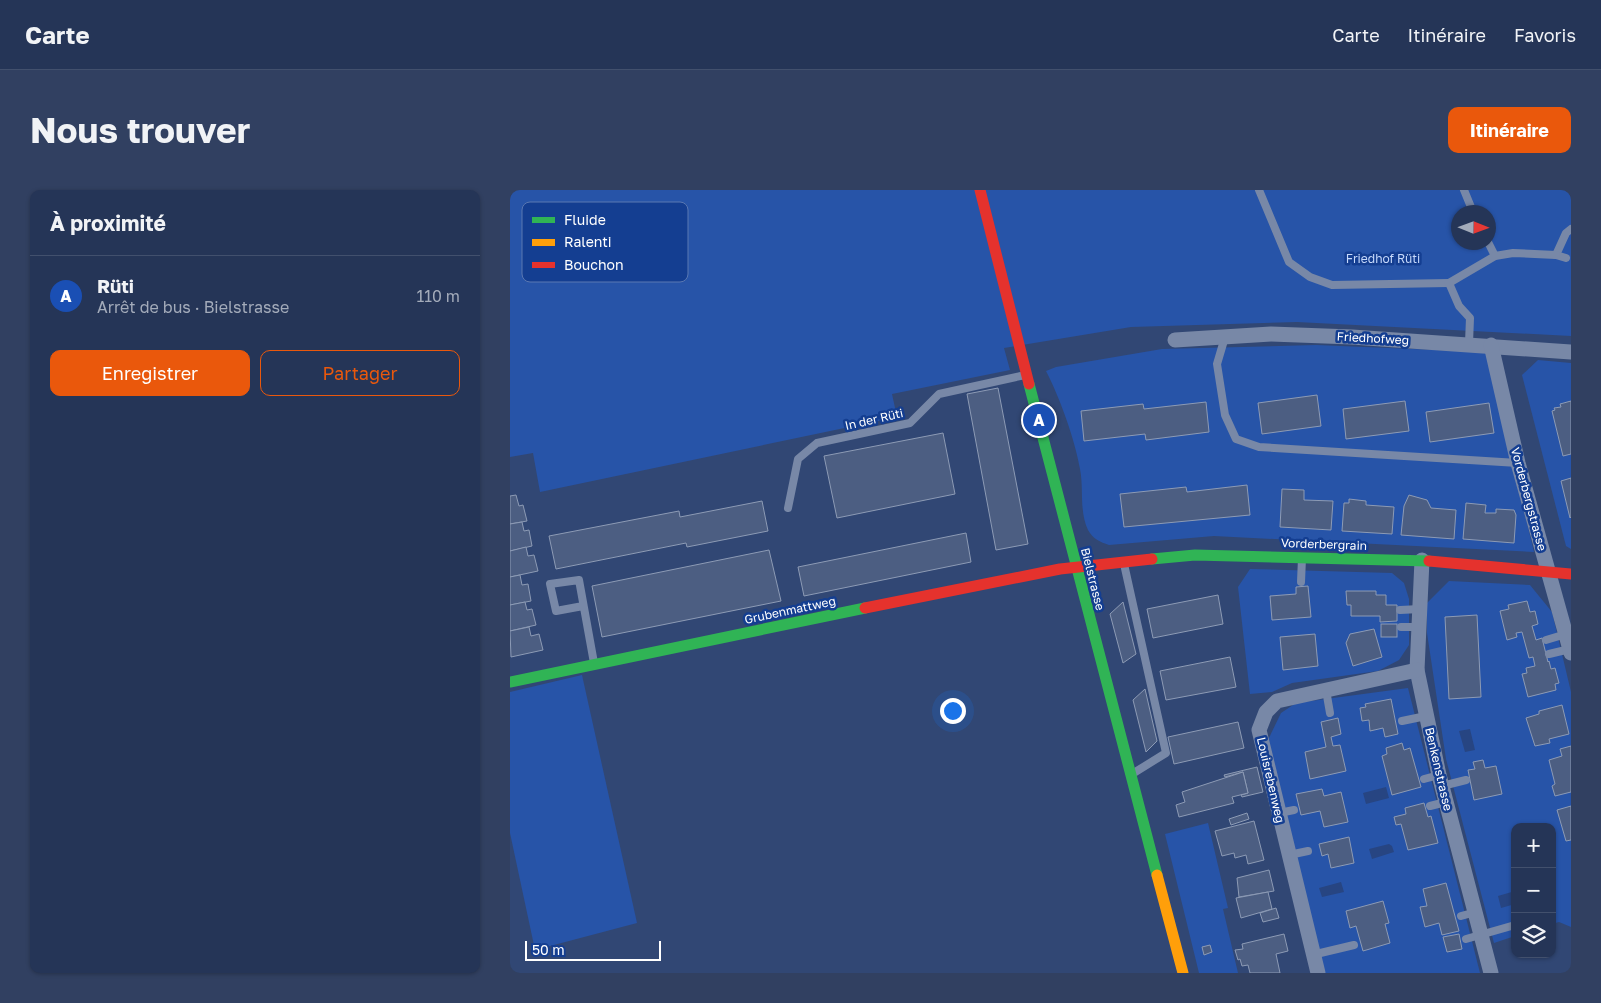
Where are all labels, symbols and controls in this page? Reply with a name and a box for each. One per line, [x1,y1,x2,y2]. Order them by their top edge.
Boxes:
text: Carte [25,20,90,49]
text: Carte [1332,24,1380,46]
text: Itinéraire [1408,24,1486,46]
text: Favoris [1514,24,1576,46]
button: Itinéraire [1448,107,1571,153]
text: Nous trouver [30,109,250,151]
legend [522,202,688,282]
north arrow [1451,205,1496,250]
text: À proximité [50,210,166,236]
text: Fluide [564,211,606,228]
text: Ralenti [564,233,612,250]
park label: Friedhof Rüti [1346,251,1420,266]
text: Bouchon [564,256,624,273]
text: Rüti [97,274,134,297]
text: A [60,286,72,306]
text: 110 m [416,286,460,306]
text: Arrêt de bus · Bielstrasse [97,297,289,317]
street label: Friedhofweg [1336,329,1410,347]
button: Enregistrer [50,350,250,396]
button: Partager [260,350,460,396]
pin: A [1023,401,1055,439]
street label: In der Rüti [843,405,905,433]
street label: Vorderbergstrasse [1508,446,1550,552]
street label: Vorderbergrain [1281,535,1367,553]
street label: Bielstrasse [1078,546,1108,612]
street label: Grubenmattweg [743,593,837,627]
your location [940,698,966,724]
street label: Benkenstrasse [1422,726,1456,812]
street label: Louisrebenweg [1254,736,1288,824]
map controls [1511,823,1556,958]
button: + [1511,823,1556,868]
button: − [1511,868,1556,913]
button: layers [1511,913,1556,958]
scale bar [525,938,661,961]
text: 50 m [532,941,565,958]

